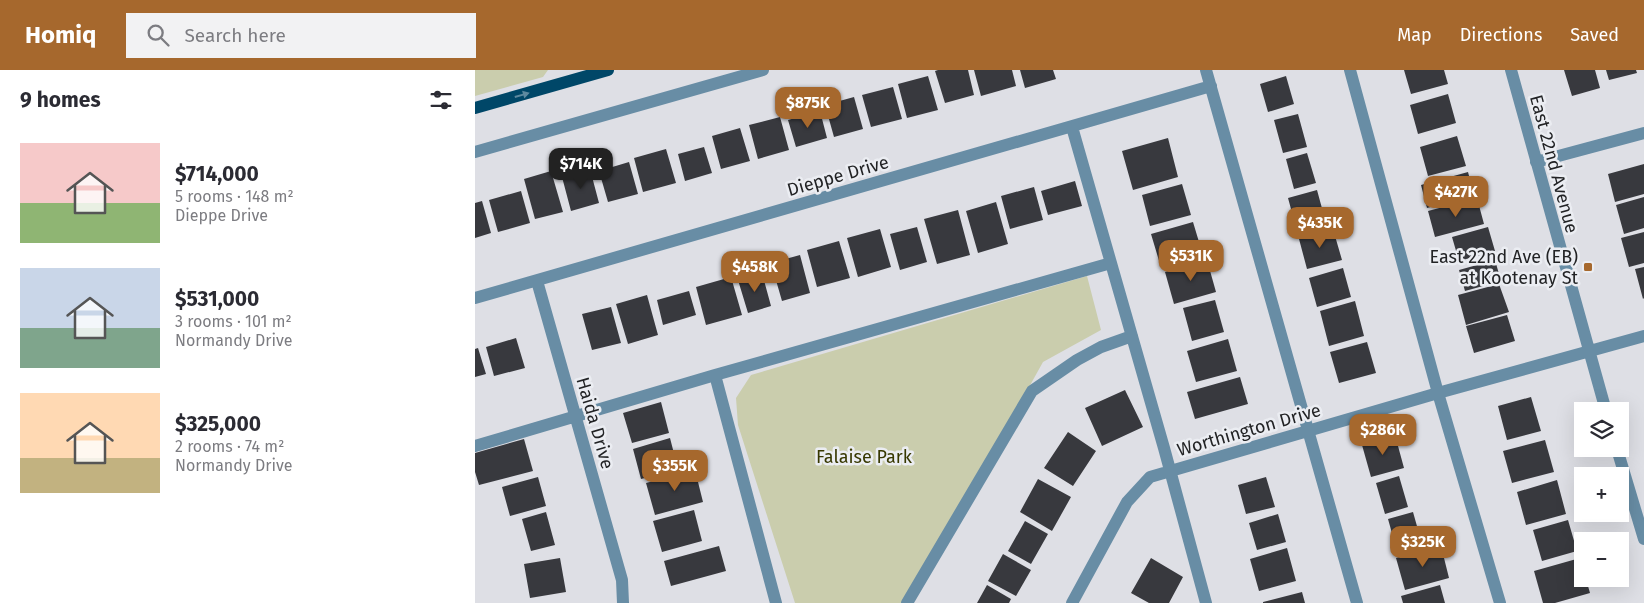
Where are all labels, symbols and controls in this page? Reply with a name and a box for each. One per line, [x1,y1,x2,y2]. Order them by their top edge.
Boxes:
search box [126,13,476,58]
text: Homiq [25,21,96,49]
icon: search [144,21,172,49]
text: Search here [184,24,286,47]
text: Map [1397,24,1432,46]
text: Directions [1460,24,1542,46]
text: Saved [1570,24,1619,46]
icon: filters [427,86,455,114]
text: 9 homes [20,87,101,113]
pin: $875K [773,87,843,129]
one-way arrow [514,90,529,98]
street label: East 22nd Avenue [1525,92,1583,236]
text: $875K [786,93,830,112]
pin: $714K [546,148,616,190]
street label: Dieppe Drive [785,151,891,201]
text: $714K [560,154,602,173]
text: $714,000 [175,161,259,187]
icon: home [60,163,120,223]
pin: $427K [1421,176,1491,218]
text: $427K [1434,182,1478,201]
text: 5 rooms · 148 m² [175,187,294,206]
text: Dieppe Drive [175,206,268,225]
pin: $435K [1285,206,1355,249]
text: $435K [1298,213,1342,232]
pin: $531K [1156,240,1226,282]
text: $531K [1170,246,1212,265]
place label: East 22nd Ave (EB) at Kootenay St [1429,246,1578,289]
pin: $458K [720,250,790,293]
text: $458K [732,257,778,276]
marker: East 22nd Ave (EB) at Kootenay St [1582,261,1594,273]
text: $531,000 [175,286,259,312]
icon: home [60,288,120,348]
text: 3 rooms · 101 m² [175,312,292,331]
text: Normandy Drive [175,331,292,350]
street label: Haida Drive [571,374,619,472]
street label: Worthington Drive [1175,399,1323,461]
map controls [1574,402,1629,587]
button: layers [1574,402,1629,457]
text: $325,000 [175,411,261,437]
icon: home [60,413,120,473]
pin: $286K [1348,414,1418,456]
text: $286K [1360,420,1406,439]
text: 2 rooms · 74 m² [175,437,284,456]
park label: Falaise Park [816,446,913,468]
pin: $355K [640,450,710,492]
text: Normandy Drive [175,456,292,475]
text: $355K [653,456,697,475]
button: + [1574,467,1629,522]
pin: $325K [1388,526,1458,568]
text: $325K [1401,532,1445,551]
button: − [1574,532,1629,587]

